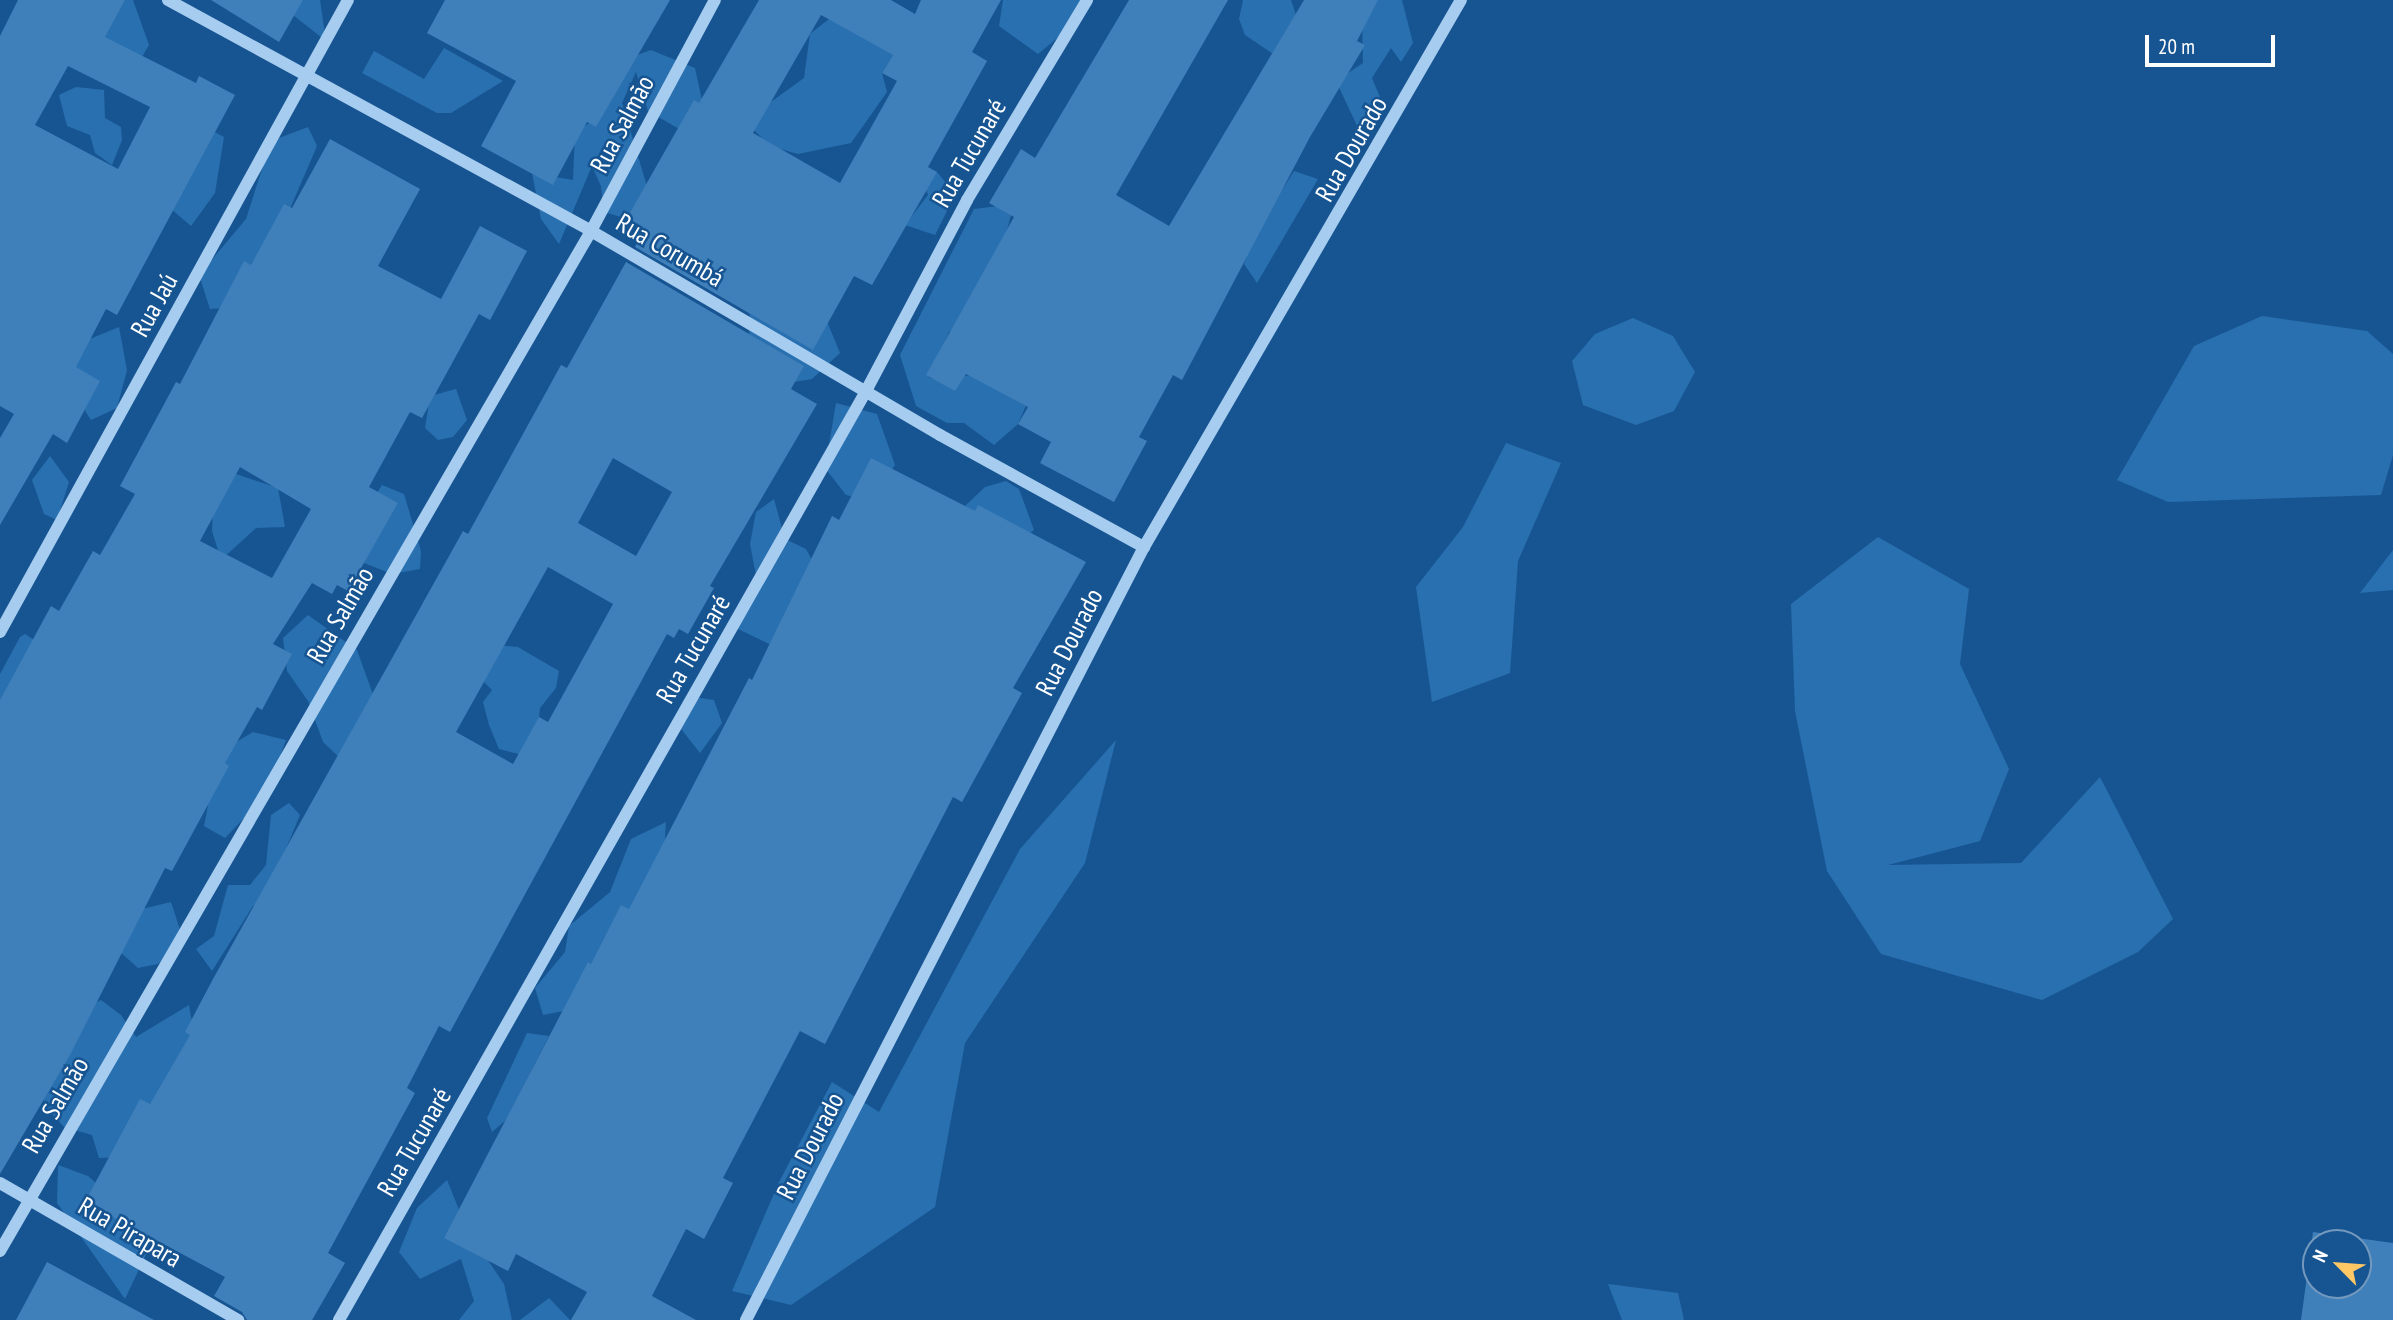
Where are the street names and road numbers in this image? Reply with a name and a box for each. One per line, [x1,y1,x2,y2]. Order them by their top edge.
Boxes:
street label: Rua Salmão [583,70,661,178]
street label: Rua Dourado [1309,91,1393,207]
street label: Rua Tucunaré [925,93,1013,213]
street label: Rua Corumbá [611,207,729,293]
street label: Rua Jaú [124,268,184,342]
street label: Rua Salmão [300,561,380,669]
street label: Rua Dourado [1029,583,1109,701]
street label: Rua Tucunaré [649,589,737,709]
street label: Rua Salmão [15,1051,95,1159]
street label: Rua Tucunaré [370,1082,458,1202]
street label: Rua Dourado [770,1087,850,1205]
street label: Rua Pirapara [73,1190,187,1274]

